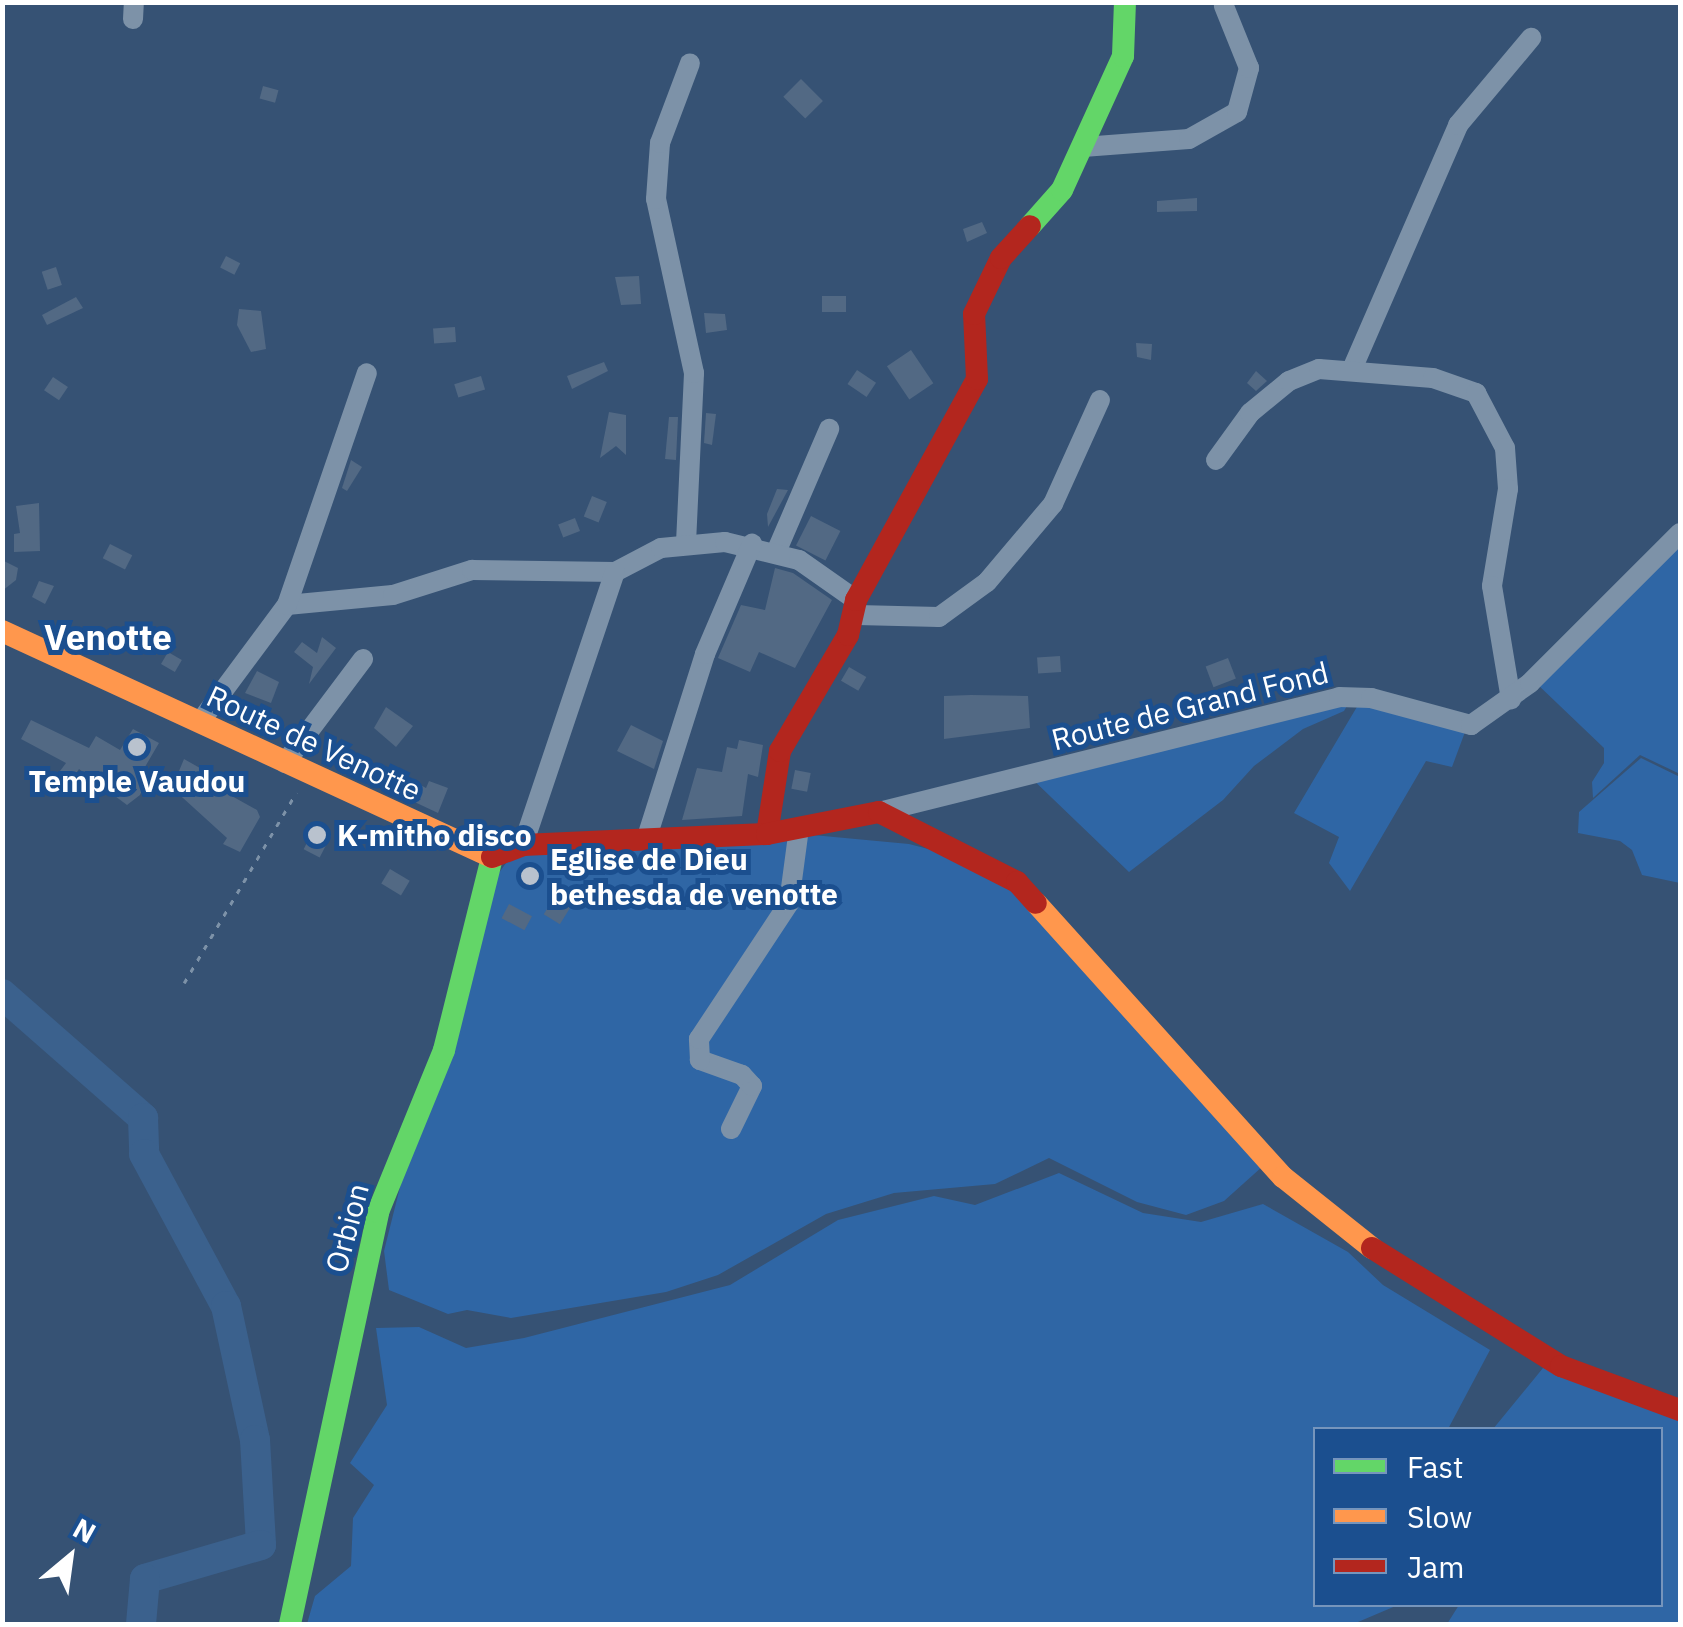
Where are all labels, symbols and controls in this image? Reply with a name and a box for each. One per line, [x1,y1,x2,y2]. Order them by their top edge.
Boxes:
district label: Venotte [44,616,172,658]
street label: Route de Grand Fond [1048,654,1332,758]
street label: Route de Venotte [201,678,427,808]
marker: Temple Vaudou [126,736,148,758]
place label: Temple Vaudou [29,763,245,799]
place label: K-mitho disco [337,817,532,853]
marker: K-mitho disco [306,824,328,846]
place label: Eglise de Dieu bethesda de venotte [550,841,838,912]
marker: Eglise de Dieu bethesda de venotte [519,865,541,887]
street label: Orbion [318,1179,376,1277]
legend [1313,1427,1663,1607]
text: Fast [1407,1447,1464,1486]
text: Slow [1407,1497,1472,1536]
north arrow [20,1507,120,1607]
text: N [67,1509,103,1551]
text: Jam [1407,1547,1465,1586]

